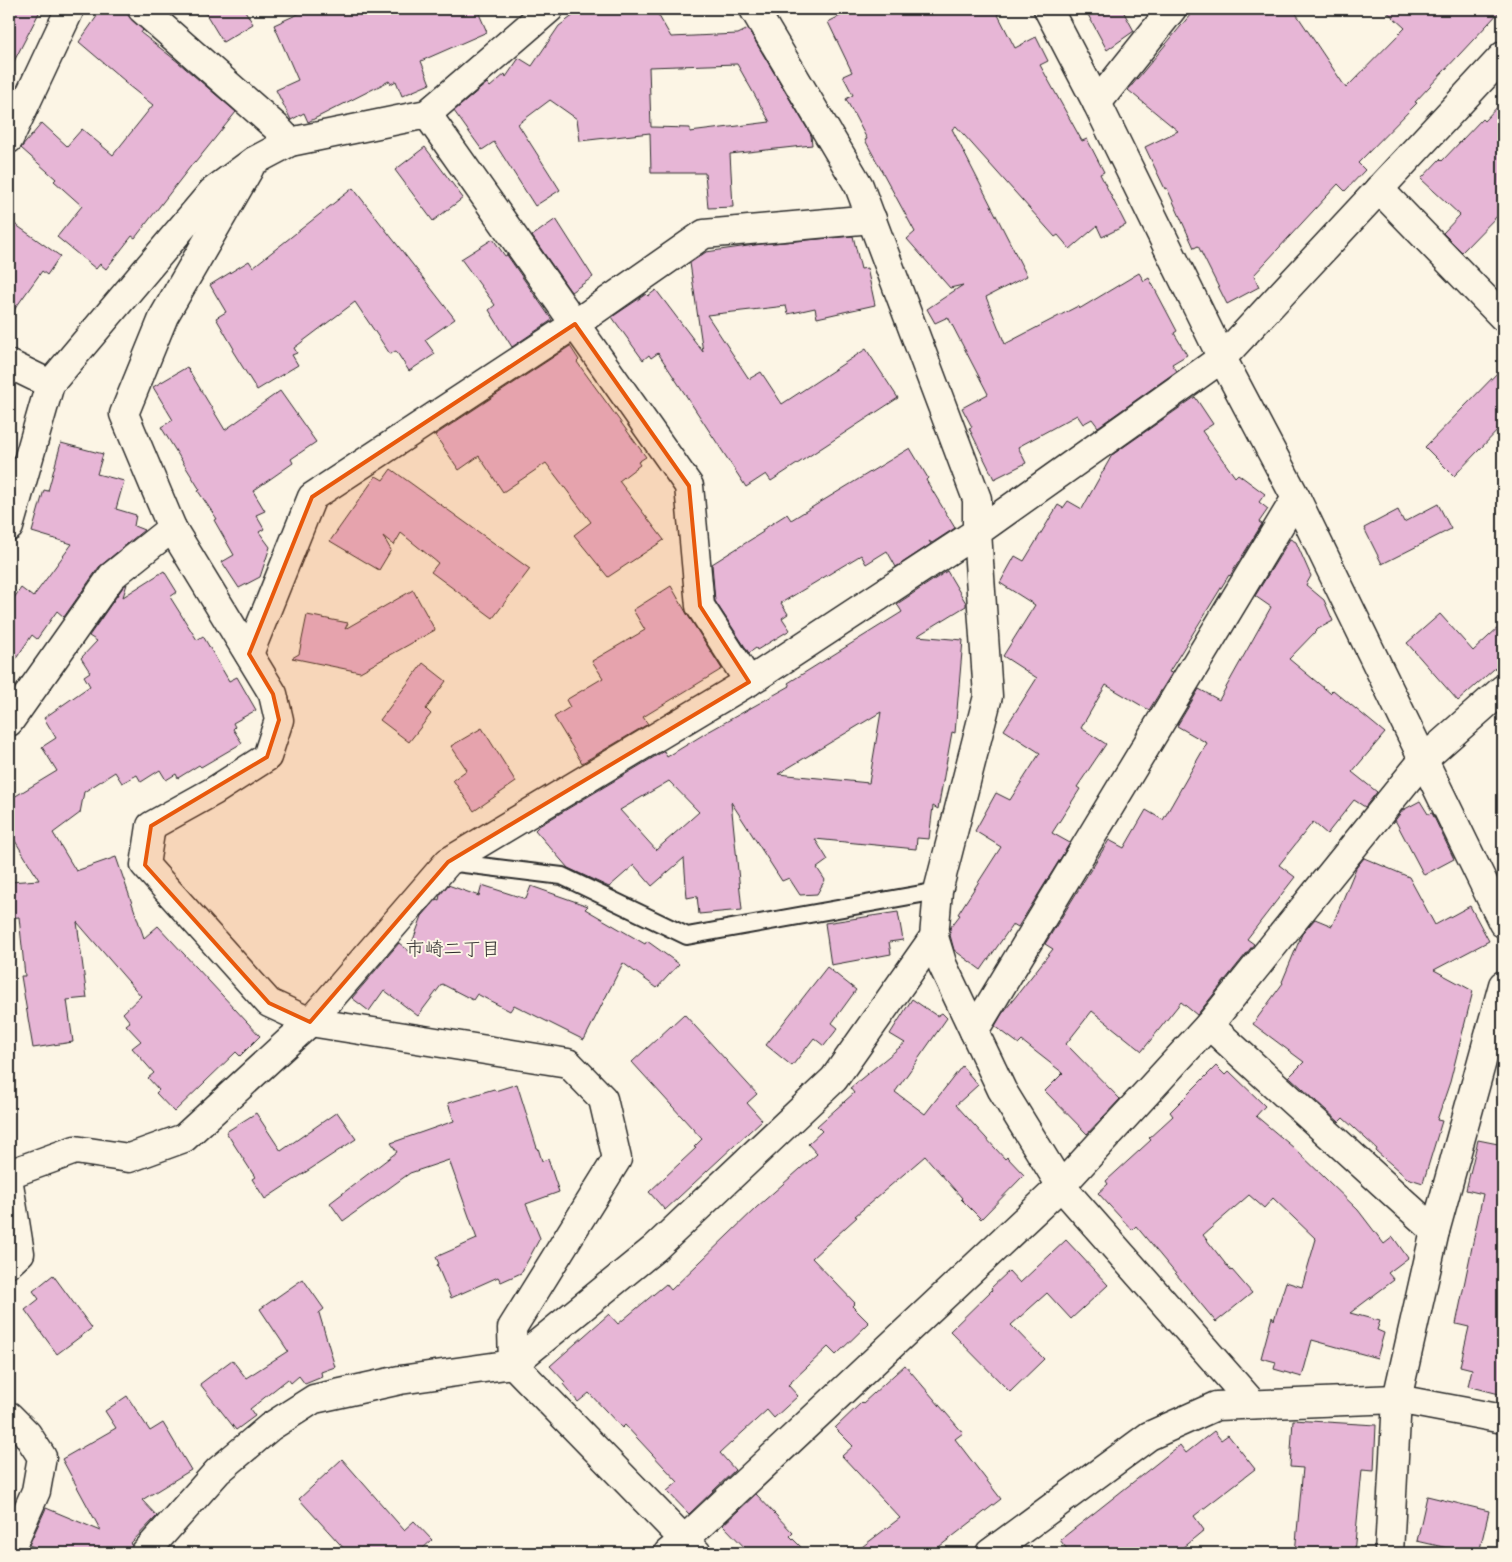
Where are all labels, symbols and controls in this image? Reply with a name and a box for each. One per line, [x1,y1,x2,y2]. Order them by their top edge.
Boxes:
district label: 市崎二丁目 [405,939,501,963]

